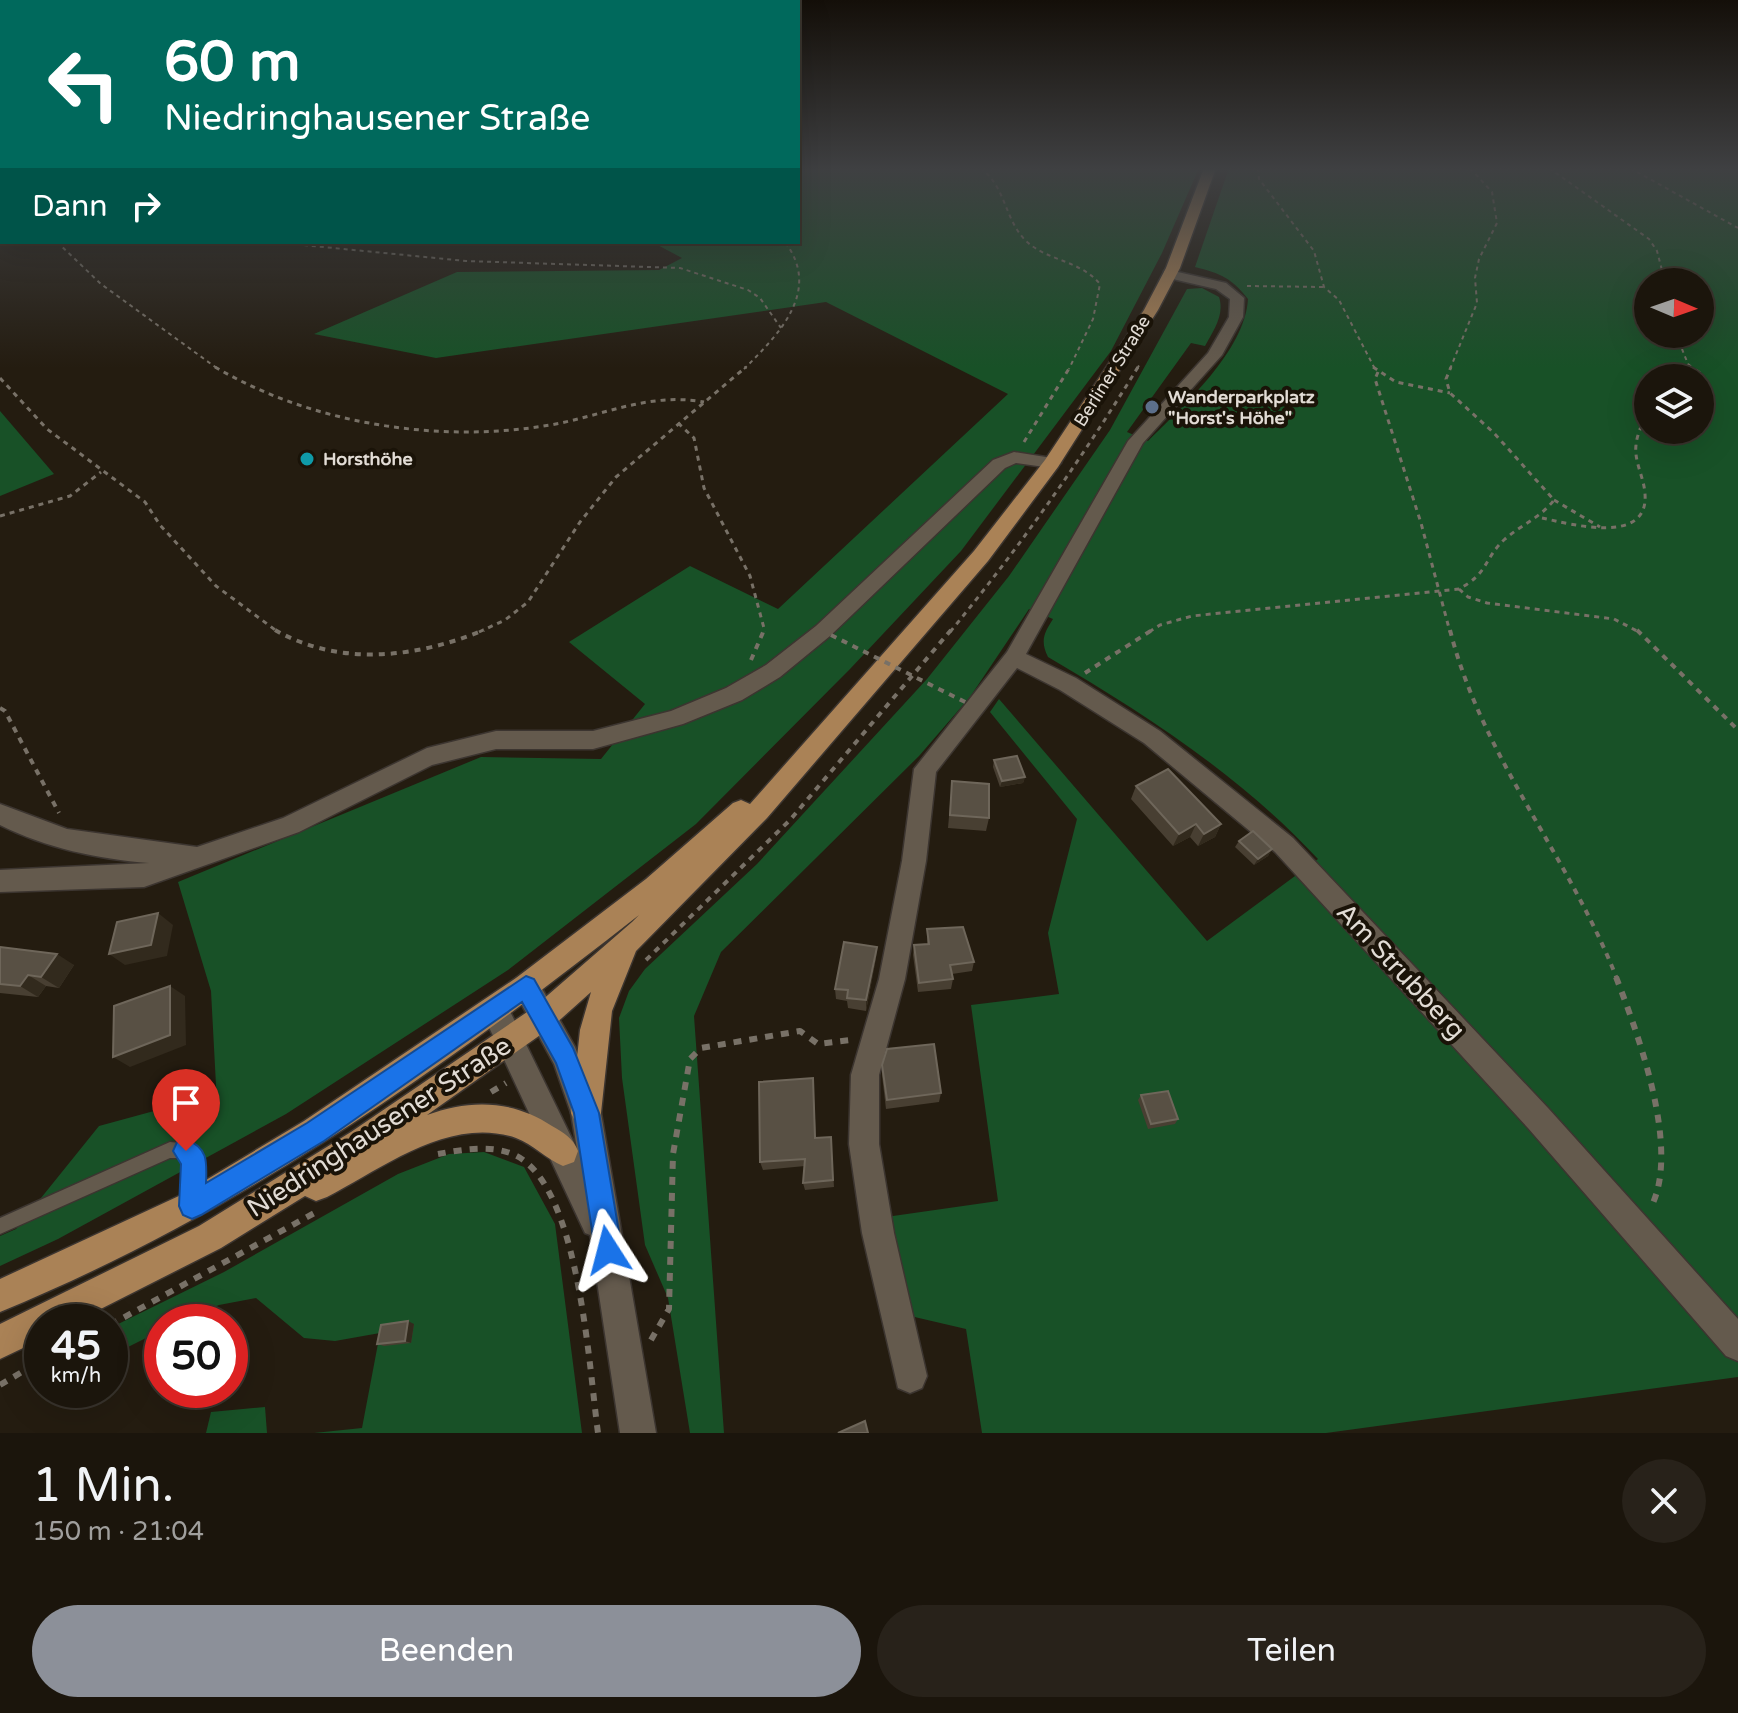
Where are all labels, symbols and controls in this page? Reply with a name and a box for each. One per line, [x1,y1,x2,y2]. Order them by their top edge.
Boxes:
text: 60 m [164,29,300,96]
icon: left [32,32,136,136]
text: Niedringhausener Straße [164,97,590,140]
icon: right [124,184,168,228]
text: Dann [32,188,108,225]
north arrow [1634,268,1714,348]
map controls [1634,268,1714,444]
street label: Berliner Straße [1069,311,1155,431]
button: layers [1634,364,1714,444]
place label: Wanderparkplatz "Horst's Höhe" [1168,386,1315,429]
marker: Wanderparkplatz "Horst's Höhe" [1143,398,1161,416]
place label: Horsthöhe [323,448,413,470]
marker: Horsthöhe [298,450,316,468]
street label: Am Strubberg [1330,897,1472,1045]
street label: Niedringhausener Straße [241,1030,517,1224]
pin [152,1069,220,1151]
icon: arrive [164,1081,208,1125]
position arrow [566,1208,650,1292]
speed limit sign: 50 [144,1304,248,1408]
text: 45 [51,1322,101,1370]
text: km/h [51,1364,101,1388]
text: 1 Min. [32,1457,174,1515]
button: close [1622,1459,1706,1543]
text: 150 m · 21:04 [32,1516,204,1547]
button: Beenden [32,1605,861,1697]
button: Teilen [877,1605,1706,1697]

